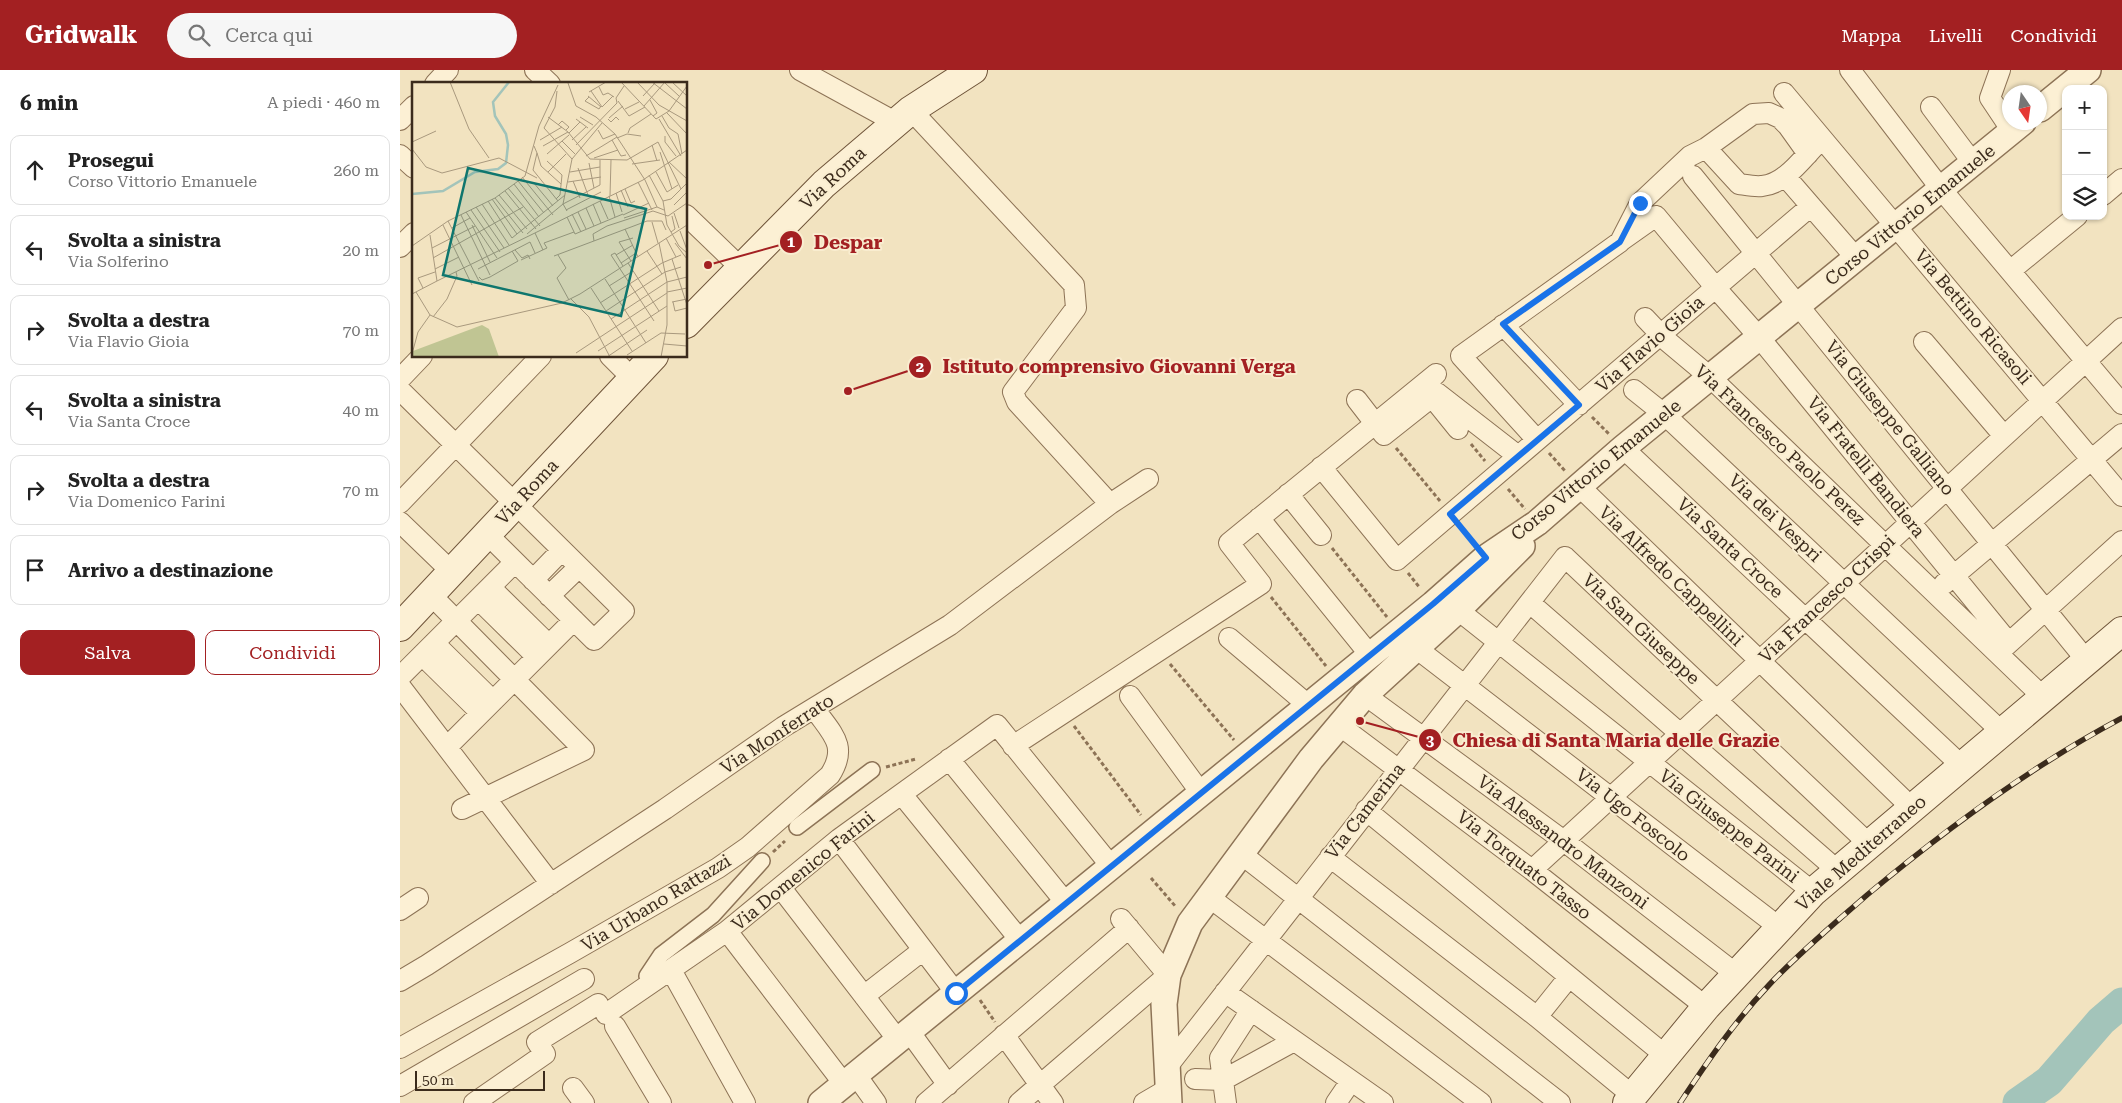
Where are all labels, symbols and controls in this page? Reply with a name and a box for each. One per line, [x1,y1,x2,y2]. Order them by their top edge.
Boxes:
search box [167,13,517,58]
text: Gridwalk [25,21,137,49]
icon: search [185,21,213,49]
text: Cerca qui [225,24,313,47]
text: Mappa [1841,25,1901,46]
text: Livelli [1929,25,1983,46]
text: Condividi [2011,25,2097,46]
inset map [412,82,688,358]
north arrow [2002,85,2047,130]
map controls [2062,85,2107,220]
button: + [2062,85,2107,130]
text: 6 min [20,91,78,115]
text: A piedi · 460 m [267,93,380,112]
button: − [2062,130,2107,175]
street label: Corso Vittorio Emanuele [1820,139,1999,290]
street label: Via Roma [795,142,870,213]
text: Prosegui [68,149,154,172]
icon: ahead [21,156,49,184]
text: 260 m [333,161,379,180]
text: Corso Vittorio Emanuele [68,172,257,191]
button: layers [2062,175,2107,220]
route end [1629,192,1652,215]
callout: Despar [778,225,892,259]
text: Svolta a sinistra [68,229,221,252]
text: Despar [814,231,883,254]
text: 1 [787,233,796,251]
icon: left [21,236,49,264]
text: 20 m [342,241,379,260]
street label: Via Bettino Ricasoli [1911,245,2036,389]
text: Via Solferino [68,252,169,271]
street label: Via Flavio Gioia [1591,291,1708,396]
text: Svolta a destra [68,309,210,332]
icon: right [21,316,49,344]
text: 70 m [342,321,379,340]
text: Via Flavio Gioia [68,332,189,351]
street label: Via Giuseppe Galliano [1821,336,1959,499]
callout: Istituto comprensivo Giovanni Verga [907,350,1305,384]
text: Istituto comprensivo Giovanni Verga [942,355,1296,378]
text: 2 [916,358,924,376]
street label: Via Francesco Paolo Perez [1691,360,1870,530]
text: Svolta a sinistra [68,389,221,412]
street label: Via Fratelli Bandiera [1803,392,1930,542]
street label: Corso Vittorio Emanuele [1506,394,1685,545]
icon: left [21,396,49,424]
text: 40 m [342,401,379,420]
text: Via Santa Croce [68,412,190,431]
street label: Via Roma [491,454,562,529]
text: Svolta a destra [68,469,210,492]
street label: Via dei Vespri [1725,469,1826,566]
icon: right [21,476,49,504]
text: 70 m [342,481,379,500]
text: Via Domenico Farini [68,492,225,511]
street label: Via Santa Croce [1673,493,1788,602]
street label: Via Alfredo Cappellini [1595,501,1748,650]
street label: Via Francesco Crispi [1754,530,1899,667]
icon: arrive [21,556,49,584]
text: Arrivo a destinazione [68,559,273,582]
street label: Via San Giuseppe [1578,569,1704,688]
button: Salva [20,630,195,675]
button: Condividi [205,630,380,675]
street label: Via Monferrato [716,689,837,778]
callout: Chiesa di Santa Maria delle Grazie [1417,723,1789,757]
text: Chiesa di Santa Maria delle Grazie [1452,729,1780,752]
text: 3 [1426,732,1435,750]
street label: Via Camerina [1321,758,1409,863]
street label: Via Ugo Foscolo [1572,764,1694,866]
street label: Via Giuseppe Parini [1655,765,1803,887]
street label: Via Alessandro Manzoni [1474,770,1653,913]
street label: Viale Mediterraneo [1791,790,1930,915]
street label: Via Torquato Tasso [1453,806,1596,924]
street label: Via Domenico Farini [727,807,878,935]
street label: Via Urbano Rattazzi [577,850,734,955]
route start [945,982,968,1005]
scale bar [415,1068,545,1091]
text: 50 m [422,1072,454,1088]

